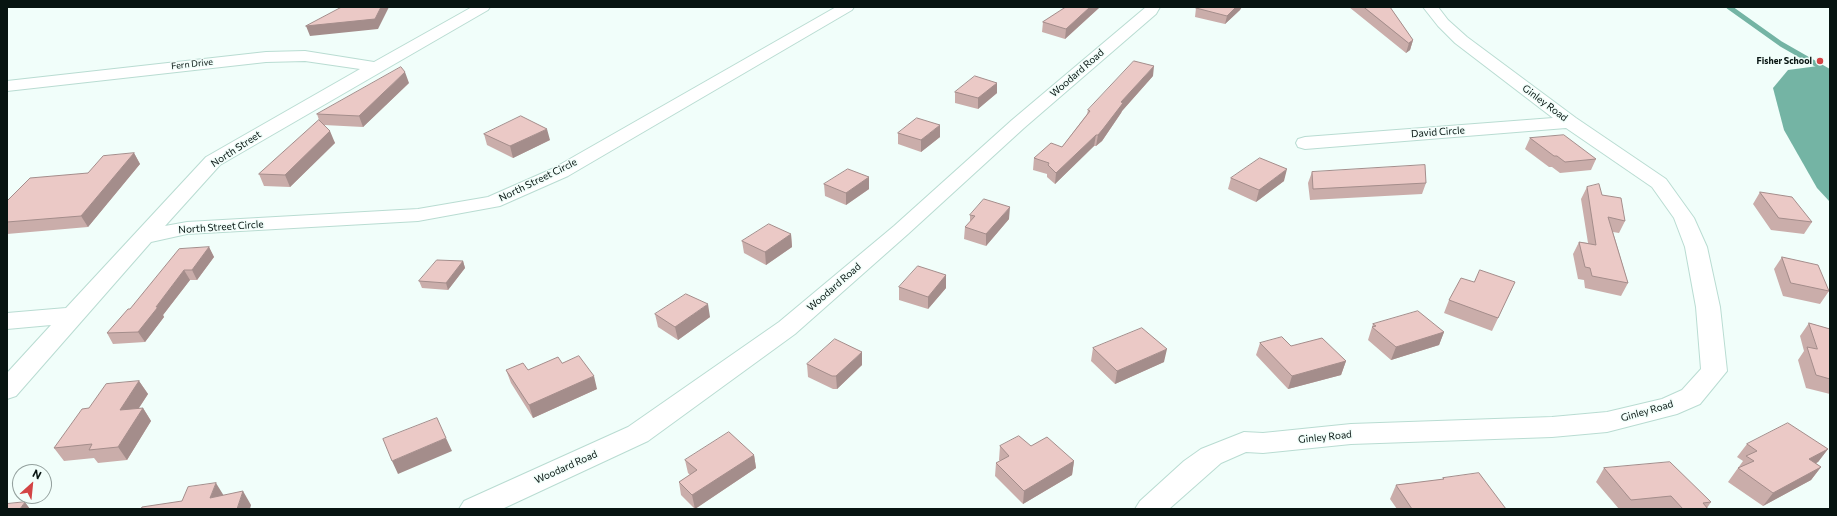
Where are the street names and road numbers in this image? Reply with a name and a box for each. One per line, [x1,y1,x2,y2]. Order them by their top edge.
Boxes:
street label: Woodard Road [1048,46,1106,100]
street label: Fern Drive [171,56,213,72]
street label: Ginley Road [1520,82,1570,124]
street label: David Circle [1411,124,1465,140]
street label: North Street [209,128,263,170]
street label: North Street Circle [497,156,579,204]
street label: North Street Circle [178,218,264,236]
street label: Woodard Road [805,260,863,314]
street label: Ginley Road [1620,398,1674,424]
street label: Ginley Road [1298,428,1352,446]
street label: Woodard Road [533,448,599,486]

